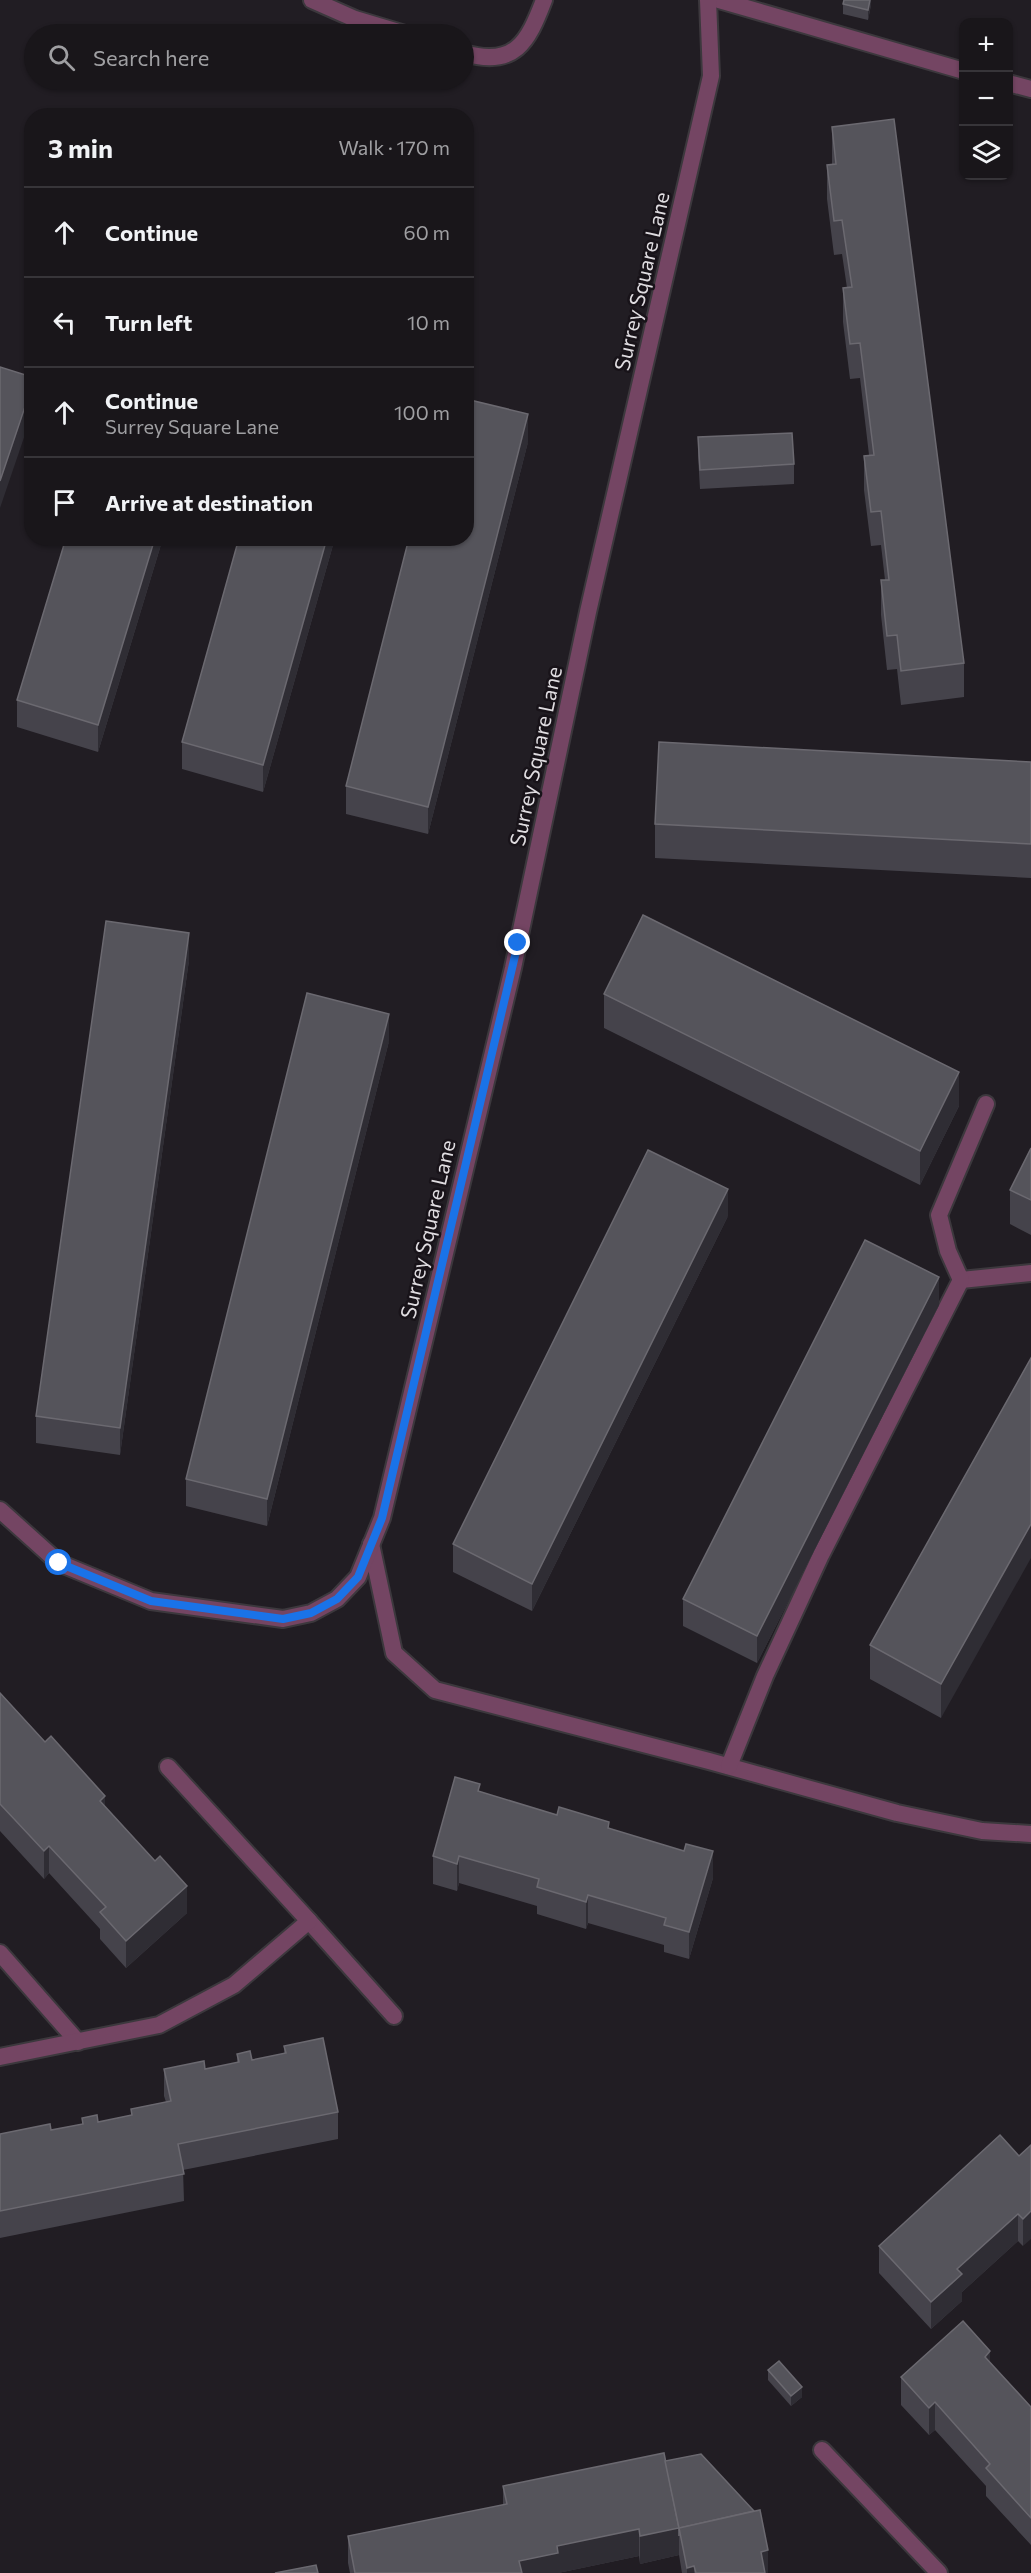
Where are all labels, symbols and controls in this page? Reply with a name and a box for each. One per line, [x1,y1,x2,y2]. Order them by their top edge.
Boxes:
map controls [959,18,1013,180]
button: + [959,18,1013,72]
search box [24,24,474,90]
icon: search [45,41,78,74]
text: Search here [93,44,209,71]
button: − [959,72,1013,126]
button: layers [959,126,1013,180]
text: 3 min [48,132,113,163]
text: Walk · 170 m [339,135,450,159]
street label: Surrey Square Lane [608,189,674,373]
icon: ahead [48,216,81,249]
text: Continue [105,219,198,246]
text: 60 m [404,220,450,244]
icon: left [48,306,81,339]
text: Turn left [105,309,192,336]
text: 10 m [407,310,450,334]
text: Continue [105,387,198,414]
icon: ahead [48,396,81,429]
text: 100 m [394,400,450,424]
text: Surrey Square Lane [105,414,279,438]
icon: arrive [48,486,81,519]
text: Arrive at destination [105,489,313,516]
street label: Surrey Square Lane [504,664,566,848]
route end [504,929,530,955]
street label: Surrey Square Lane [394,1137,460,1321]
route start [45,1549,71,1575]

